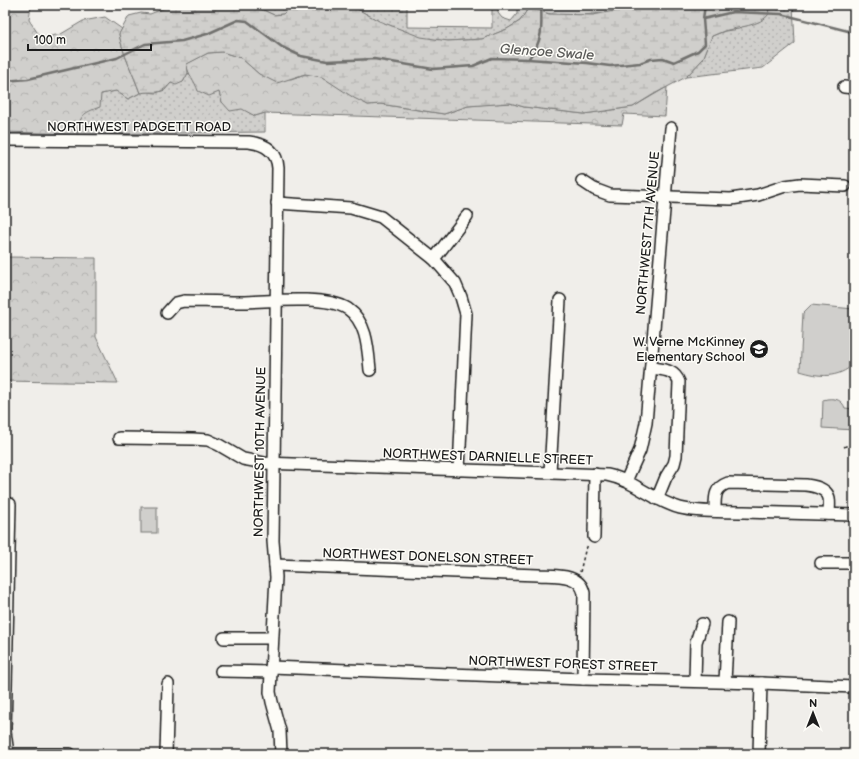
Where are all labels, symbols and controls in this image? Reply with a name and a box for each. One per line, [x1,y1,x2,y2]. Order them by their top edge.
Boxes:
scale bar [28,26,151,52]
text: 100 m [34,33,66,48]
water label: Glencoe Swale [499,40,595,64]
street label: NORTHWEST PADGETT ROAD [47,119,231,135]
street label: NORTHWEST 7TH AVENUE [633,150,663,315]
place label: W. Verne McKinney Elementary School [633,334,745,365]
school or university icon: W. Verne McKinney Elementary School [748,338,770,360]
street label: NORTHWEST 10TH AVENUE [251,366,269,537]
street label: NORTHWEST DARNIELLE STREET [382,445,594,469]
street label: NORTHWEST DONELSON STREET [322,545,534,569]
street label: NORTHWEST FOREST STREET [468,653,658,675]
north arrow [793,693,833,733]
text: N [809,697,817,710]

